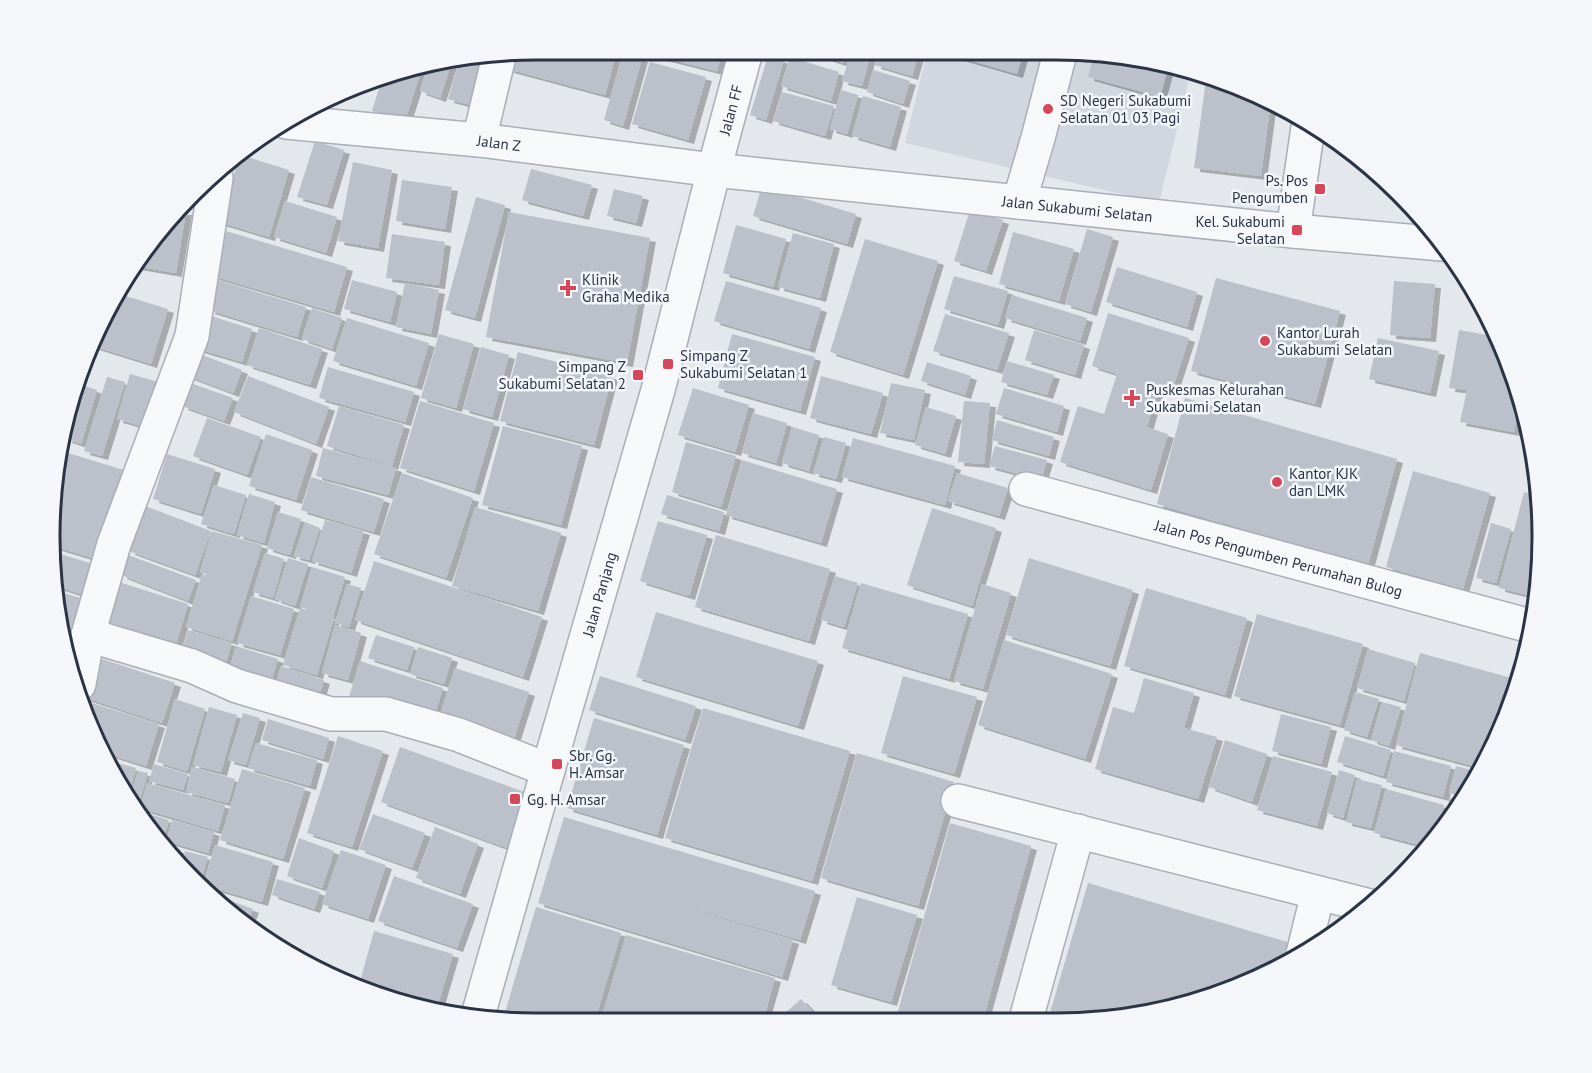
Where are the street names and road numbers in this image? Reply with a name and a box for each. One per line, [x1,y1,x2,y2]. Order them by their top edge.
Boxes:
street label: Jalan FF [714,82,746,138]
street label: Jalan Z [475,130,522,155]
street label: Jalan Sukabumi Selatan [1000,191,1153,226]
street label: Jalan Pos Pengumben Perumahan Bulog [1152,515,1405,600]
street label: Jalan Panjang [577,550,620,640]

